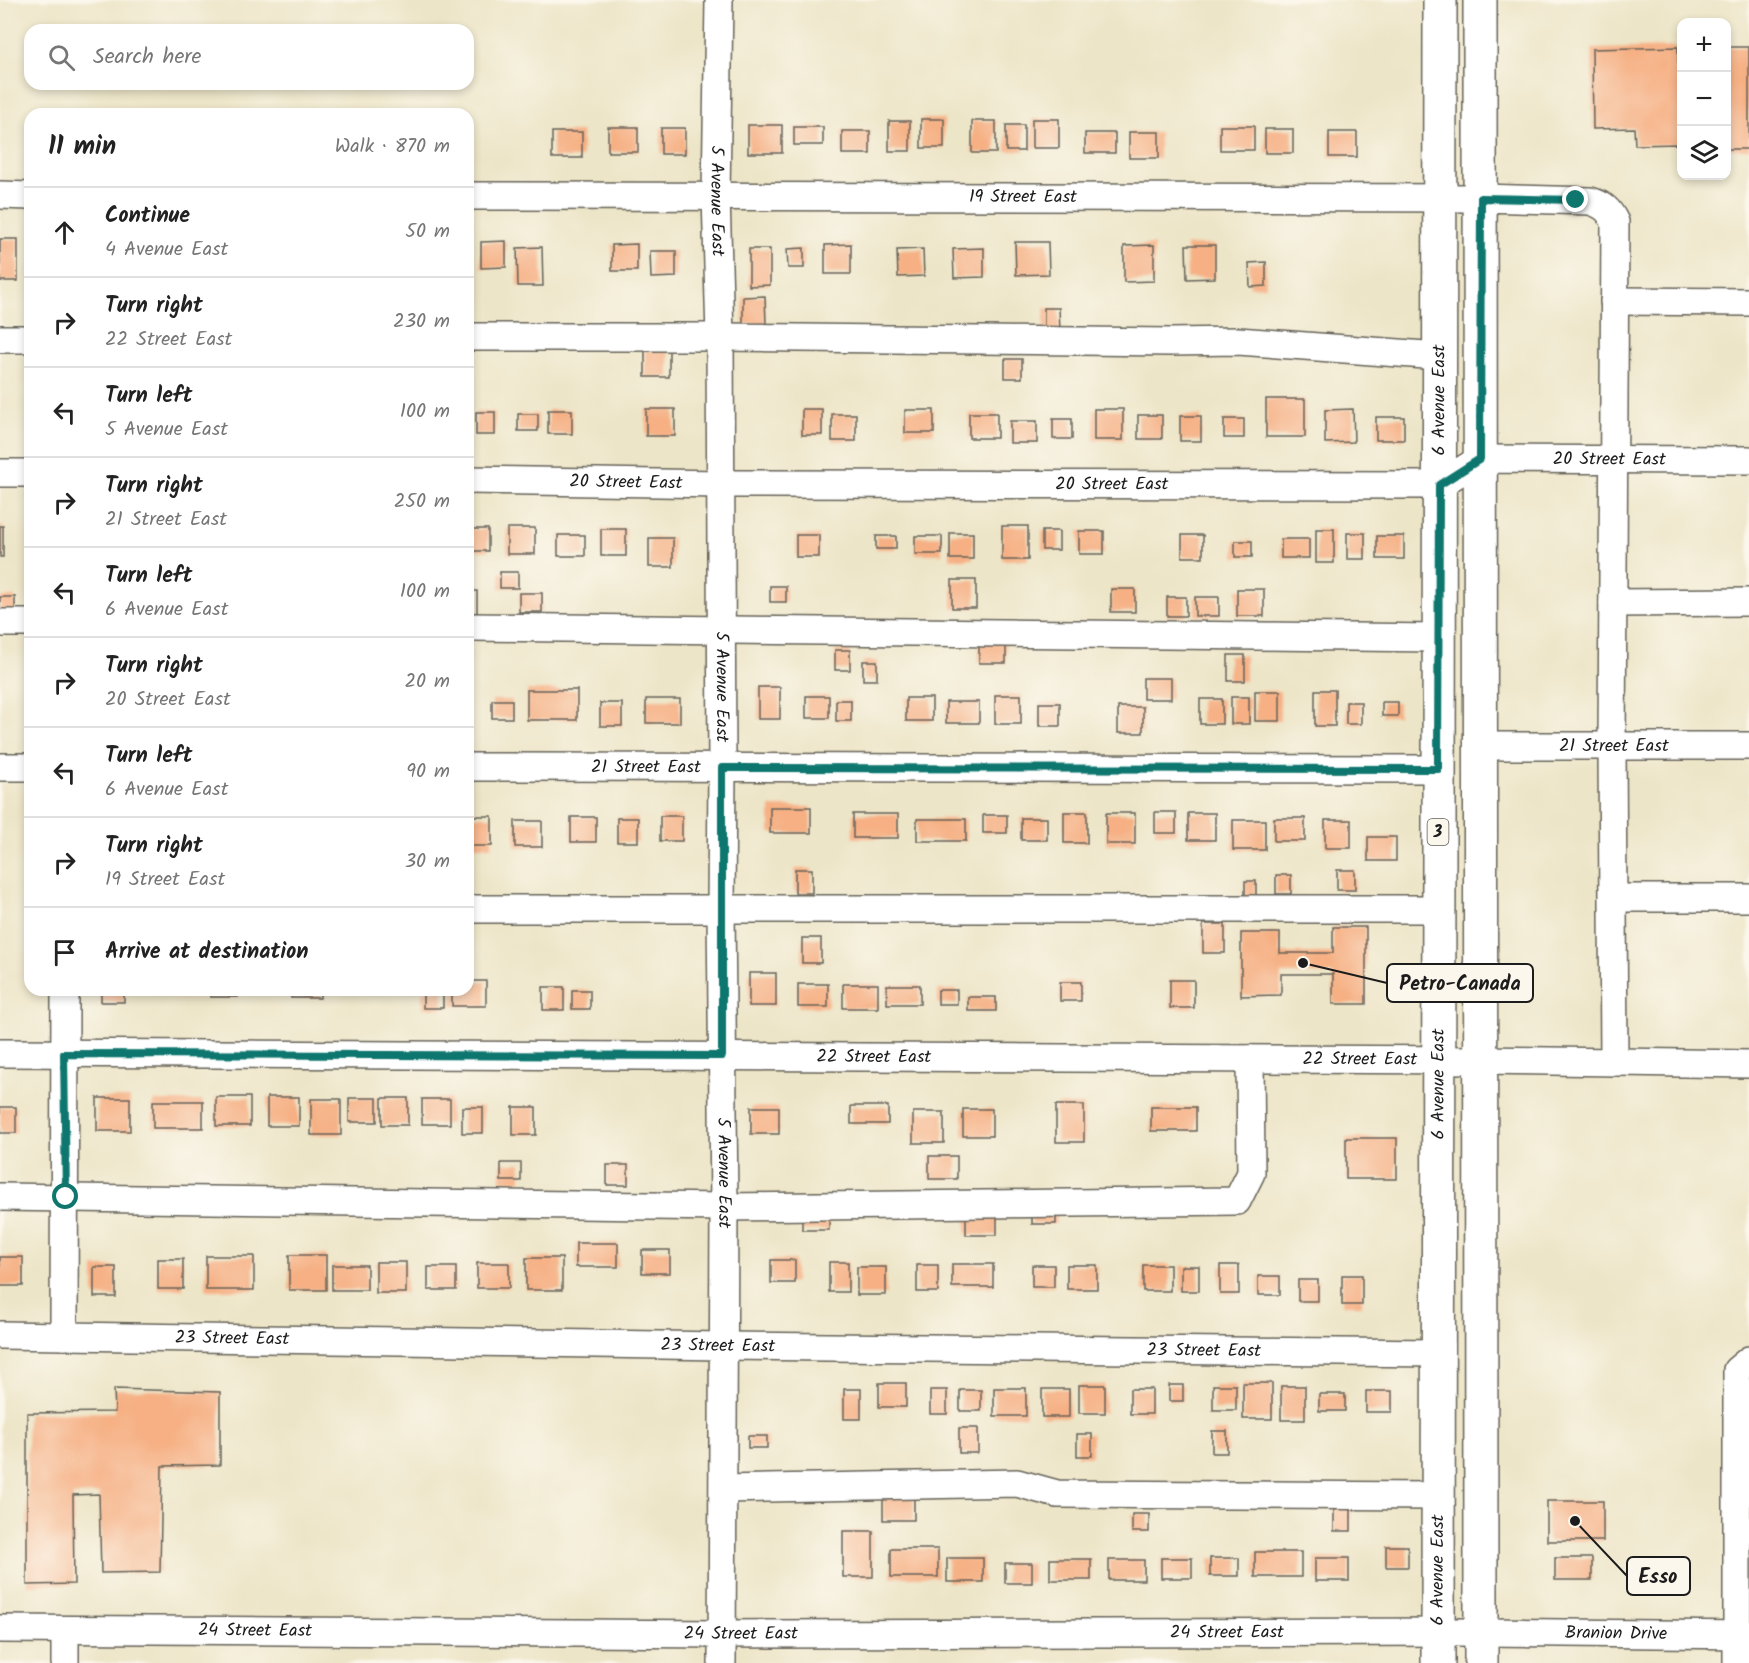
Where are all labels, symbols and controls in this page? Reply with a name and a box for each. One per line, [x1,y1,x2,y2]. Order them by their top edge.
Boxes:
map controls [1677,18,1731,180]
button: + [1677,18,1731,72]
search box [24,24,474,90]
text: Search here [93,40,201,75]
icon: search [45,41,78,74]
button: − [1677,72,1731,126]
text: 11 min [48,126,116,168]
button: layers [1677,126,1731,180]
text: Walk · 870 m [335,131,450,163]
street label: 5 Avenue East [701,145,732,258]
street label: 19 Street East [969,182,1078,212]
route end [1562,186,1588,212]
text: Continue [105,199,190,234]
icon: ahead [48,216,81,249]
text: 50 m [405,216,450,248]
text: 4 Avenue East [105,234,228,266]
text: Turn right [105,289,203,324]
icon: right [48,306,81,339]
text: 230 m [393,306,450,338]
text: 22 Street East [105,324,232,356]
street label: 6 Avenue East [1425,343,1454,456]
text: Turn left [105,379,192,414]
icon: left [48,396,81,429]
text: 100 m [400,396,450,428]
text: 5 Avenue East [105,414,228,446]
street label: 20 Street East [1553,445,1667,474]
street label: 20 Street East [569,467,684,498]
text: Turn right [105,469,203,504]
street label: 20 Street East [1055,470,1170,499]
icon: right [48,486,81,519]
text: 250 m [394,486,450,518]
text: 21 Street East [105,504,227,536]
text: Turn left [105,559,192,594]
icon: left [48,576,81,609]
text: 100 m [400,576,450,608]
text: 6 Avenue East [105,594,228,626]
street label: 5 Avenue East [707,631,736,743]
text: Turn right [105,649,203,684]
icon: right [48,666,81,699]
text: 20 m [404,666,450,698]
text: 20 Street East [105,684,231,716]
street label: 21 Street East [1559,732,1670,761]
text: Turn left [105,739,192,774]
street label: 21 Street East [591,753,702,782]
icon: left [48,756,81,789]
text: 90 m [406,756,450,788]
text: 6 Avenue East [105,774,228,806]
road number: 3 [1428,819,1448,845]
text: Turn right [105,829,203,864]
icon: right [48,846,81,879]
text: 30 m [405,846,450,878]
text: 19 Street East [105,864,225,896]
text: Arrive at destination [105,935,308,970]
icon: arrive [48,936,81,969]
callout: Petro-Canada [1387,964,1533,1002]
text: Petro-Canada [1399,969,1521,1001]
street label: 6 Avenue East [1424,1027,1453,1140]
street label: 22 Street East [817,1042,932,1072]
street label: 22 Street East [1303,1045,1418,1074]
street label: 5 Avenue East [709,1117,739,1229]
route start [52,1183,78,1209]
street label: 23 Street East [175,1323,290,1354]
street label: 23 Street East [660,1331,776,1361]
street label: 23 Street East [1147,1336,1262,1366]
street label: 6 Avenue East [1424,1513,1453,1626]
callout: Esso [1627,1557,1690,1595]
text: Esso [1639,1562,1677,1594]
street label: 24 Street East [198,1616,313,1646]
street label: 24 Street East [1170,1618,1285,1647]
street label: Branion Drive [1565,1618,1667,1649]
street label: 24 Street East [684,1619,799,1649]

